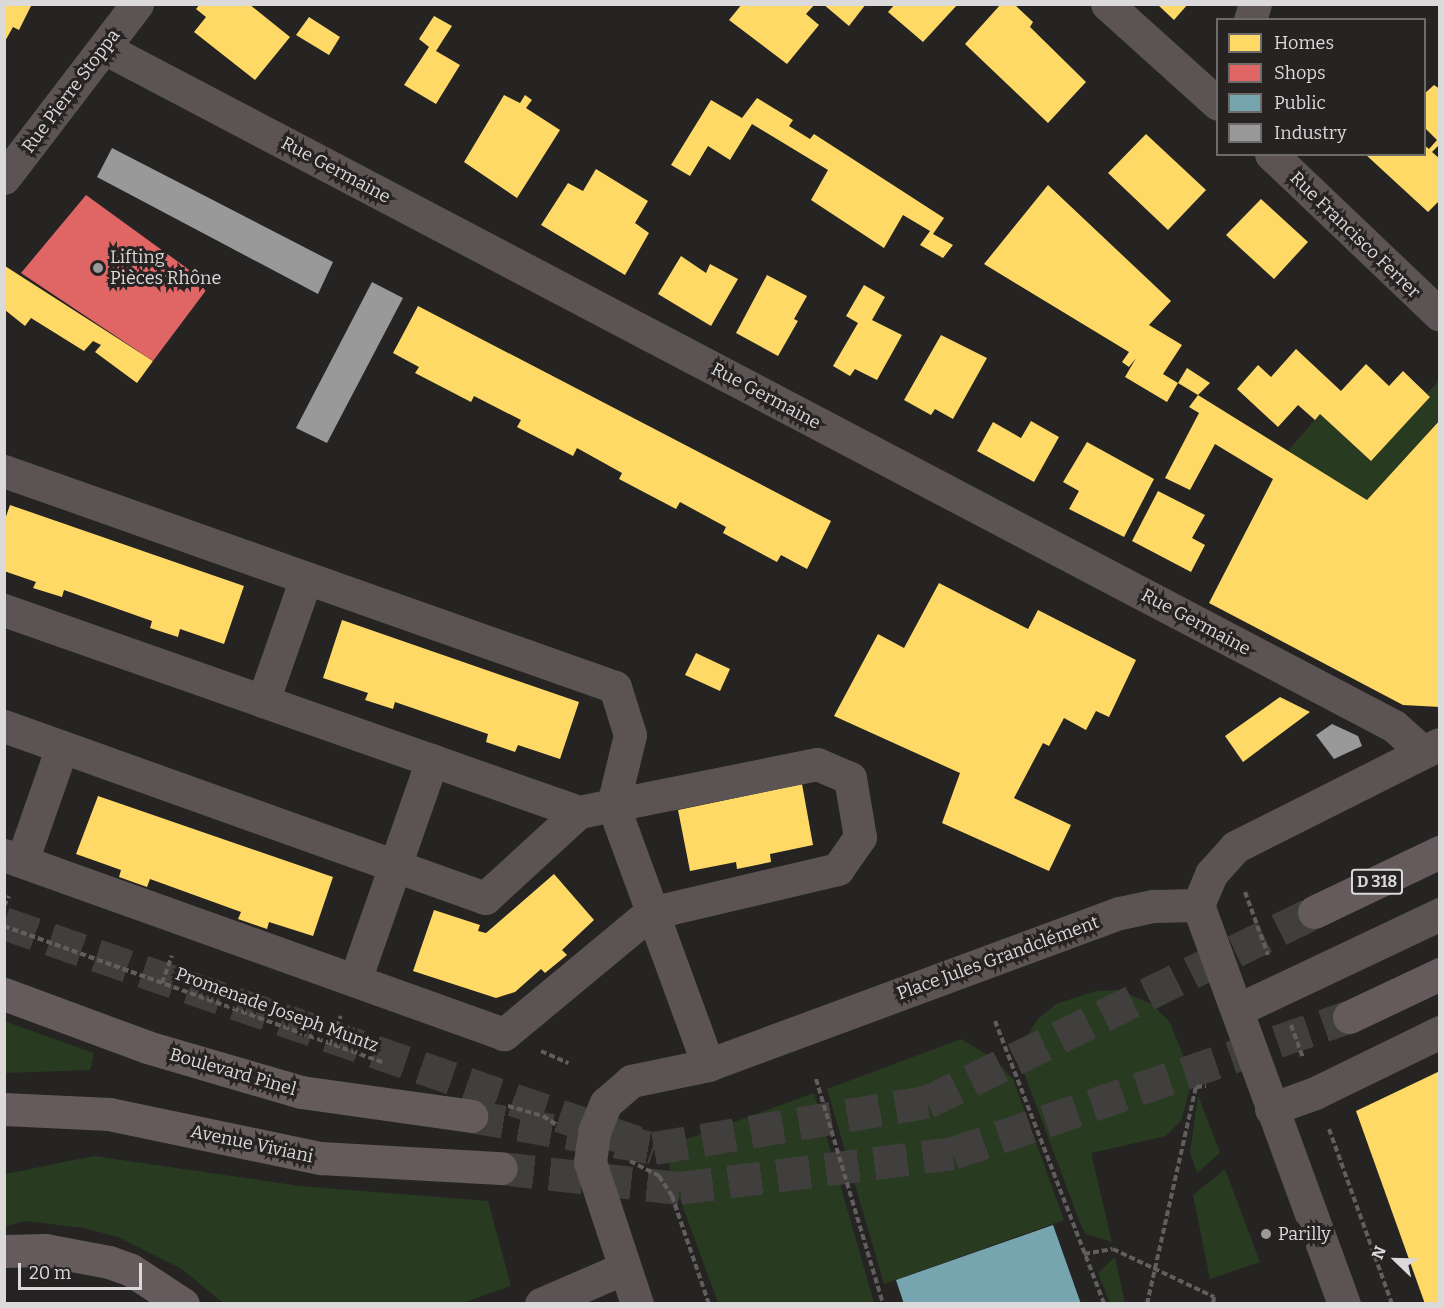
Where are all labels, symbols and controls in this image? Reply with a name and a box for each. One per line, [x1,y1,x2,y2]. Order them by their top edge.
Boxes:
legend [1216,18,1426,156]
street label: Rue Pierre Stoppa [18,25,124,157]
text: Homes [1274,32,1334,54]
text: Shops [1274,62,1326,84]
text: Public [1274,92,1326,114]
text: Industry [1274,122,1346,144]
street label: Rue Germaine [278,132,394,208]
street label: Rue Francisco Ferrer [1285,167,1425,303]
place label: Lifting Pièces Rhône [110,247,221,290]
marker: Lifting Pièces Rhône [91,261,105,275]
street label: Rue Germaine [708,358,824,434]
street label: Rue Germaine [1138,584,1254,660]
road number: D 318 [1350,869,1404,895]
street label: Place Jules Grandclément [894,911,1102,1005]
street label: Promenade Joseph Muntz [172,963,382,1057]
street label: Boulevard Pinel [167,1044,299,1100]
street label: Avenue Viviani [189,1120,315,1168]
place label: Parilly [1278,1223,1331,1245]
marker: Parilly [1259,1227,1273,1241]
north arrow [1366,1230,1426,1290]
text: N [1368,1243,1390,1262]
scale bar [21,1251,146,1289]
text: 20 m [29,1262,71,1284]

